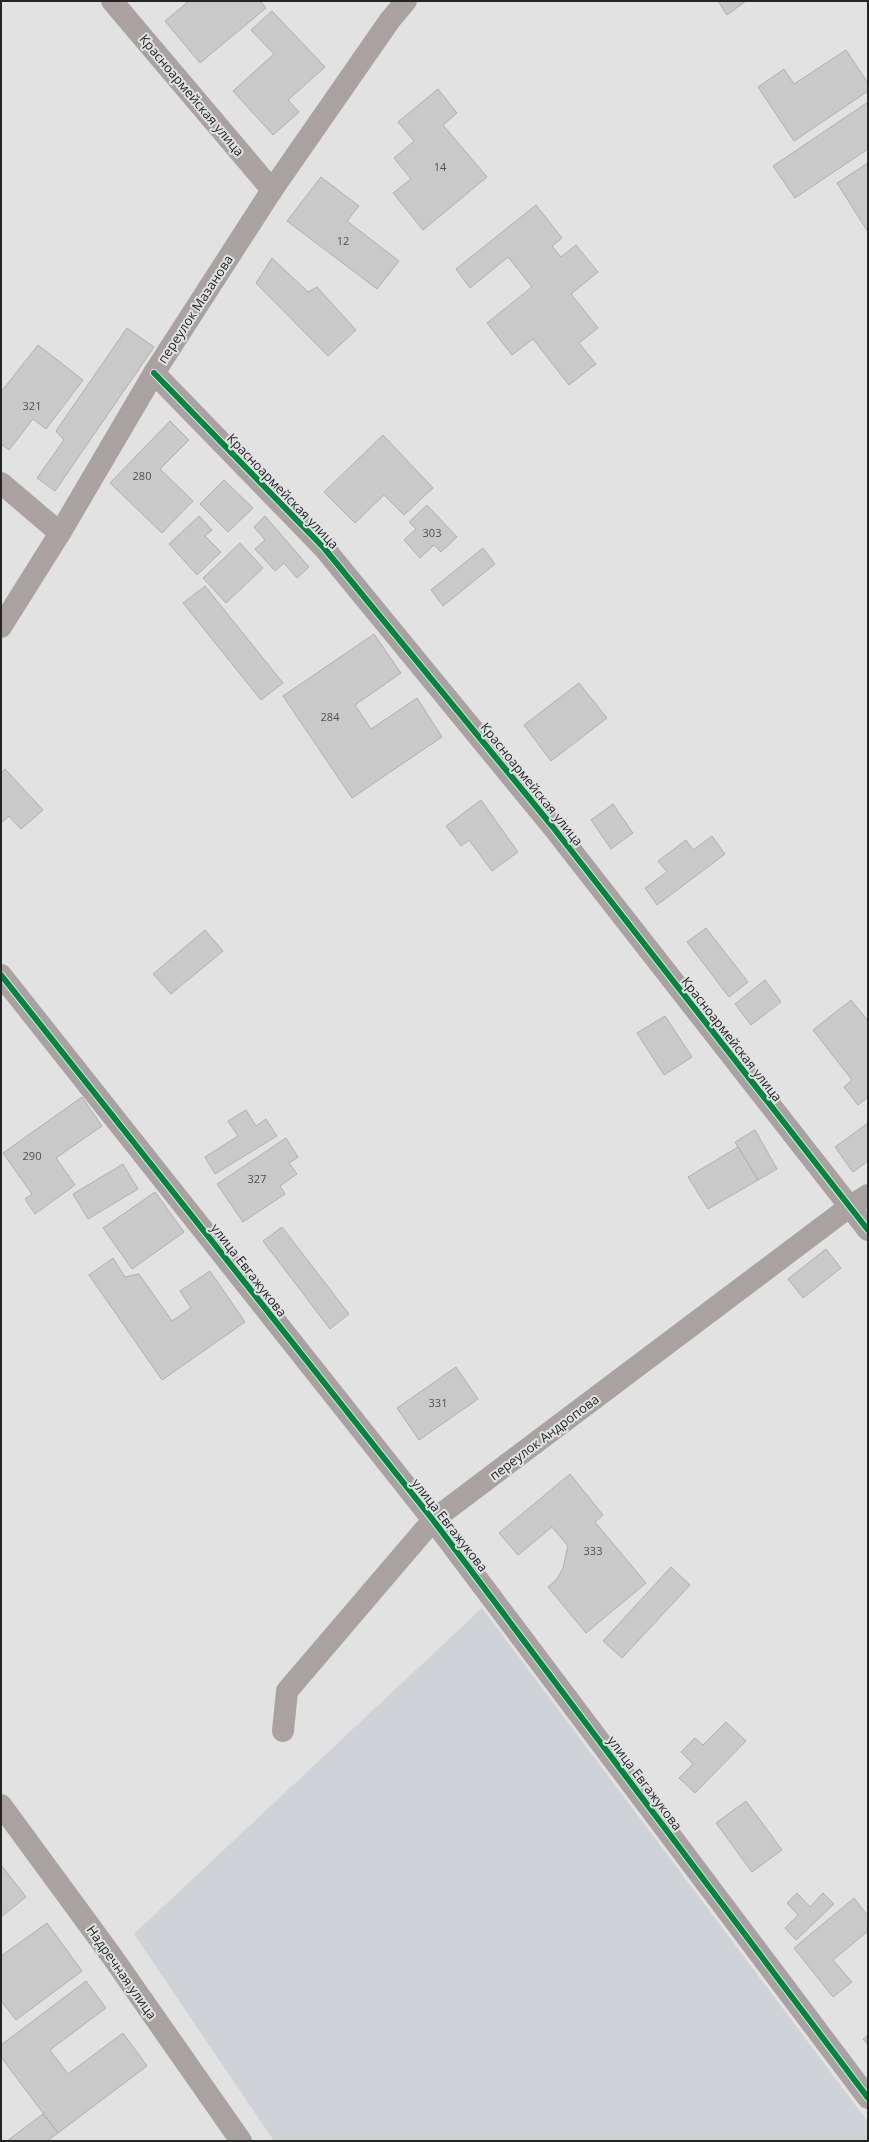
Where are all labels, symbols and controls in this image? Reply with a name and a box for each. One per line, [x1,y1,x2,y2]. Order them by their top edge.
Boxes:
street label: Красноармейская улица [136,30,248,160]
house number: 14 [434,159,447,174]
house number: 12 [337,233,349,248]
street label: переулок Мазанова [153,251,237,367]
house number: 321 [23,398,41,413]
street label: Красноармейская улица [223,429,343,553]
house number: 280 [133,468,151,483]
house number: 303 [423,525,441,540]
house number: 284 [321,709,340,724]
street label: Красноармейская улица [477,719,587,849]
street label: Красноармейская улица [678,973,786,1105]
house number: 290 [23,1148,41,1163]
house number: 327 [248,1171,266,1186]
street label: улица Евгажукова [207,1220,291,1320]
street label: переулок Андропова [486,1390,602,1484]
house number: 331 [429,1395,447,1410]
street label: улица Евгажукова [408,1475,492,1575]
house number: 333 [584,1543,602,1558]
street label: улица Евгажукова [604,1732,686,1834]
street label: Надречная улица [83,1921,161,2023]

